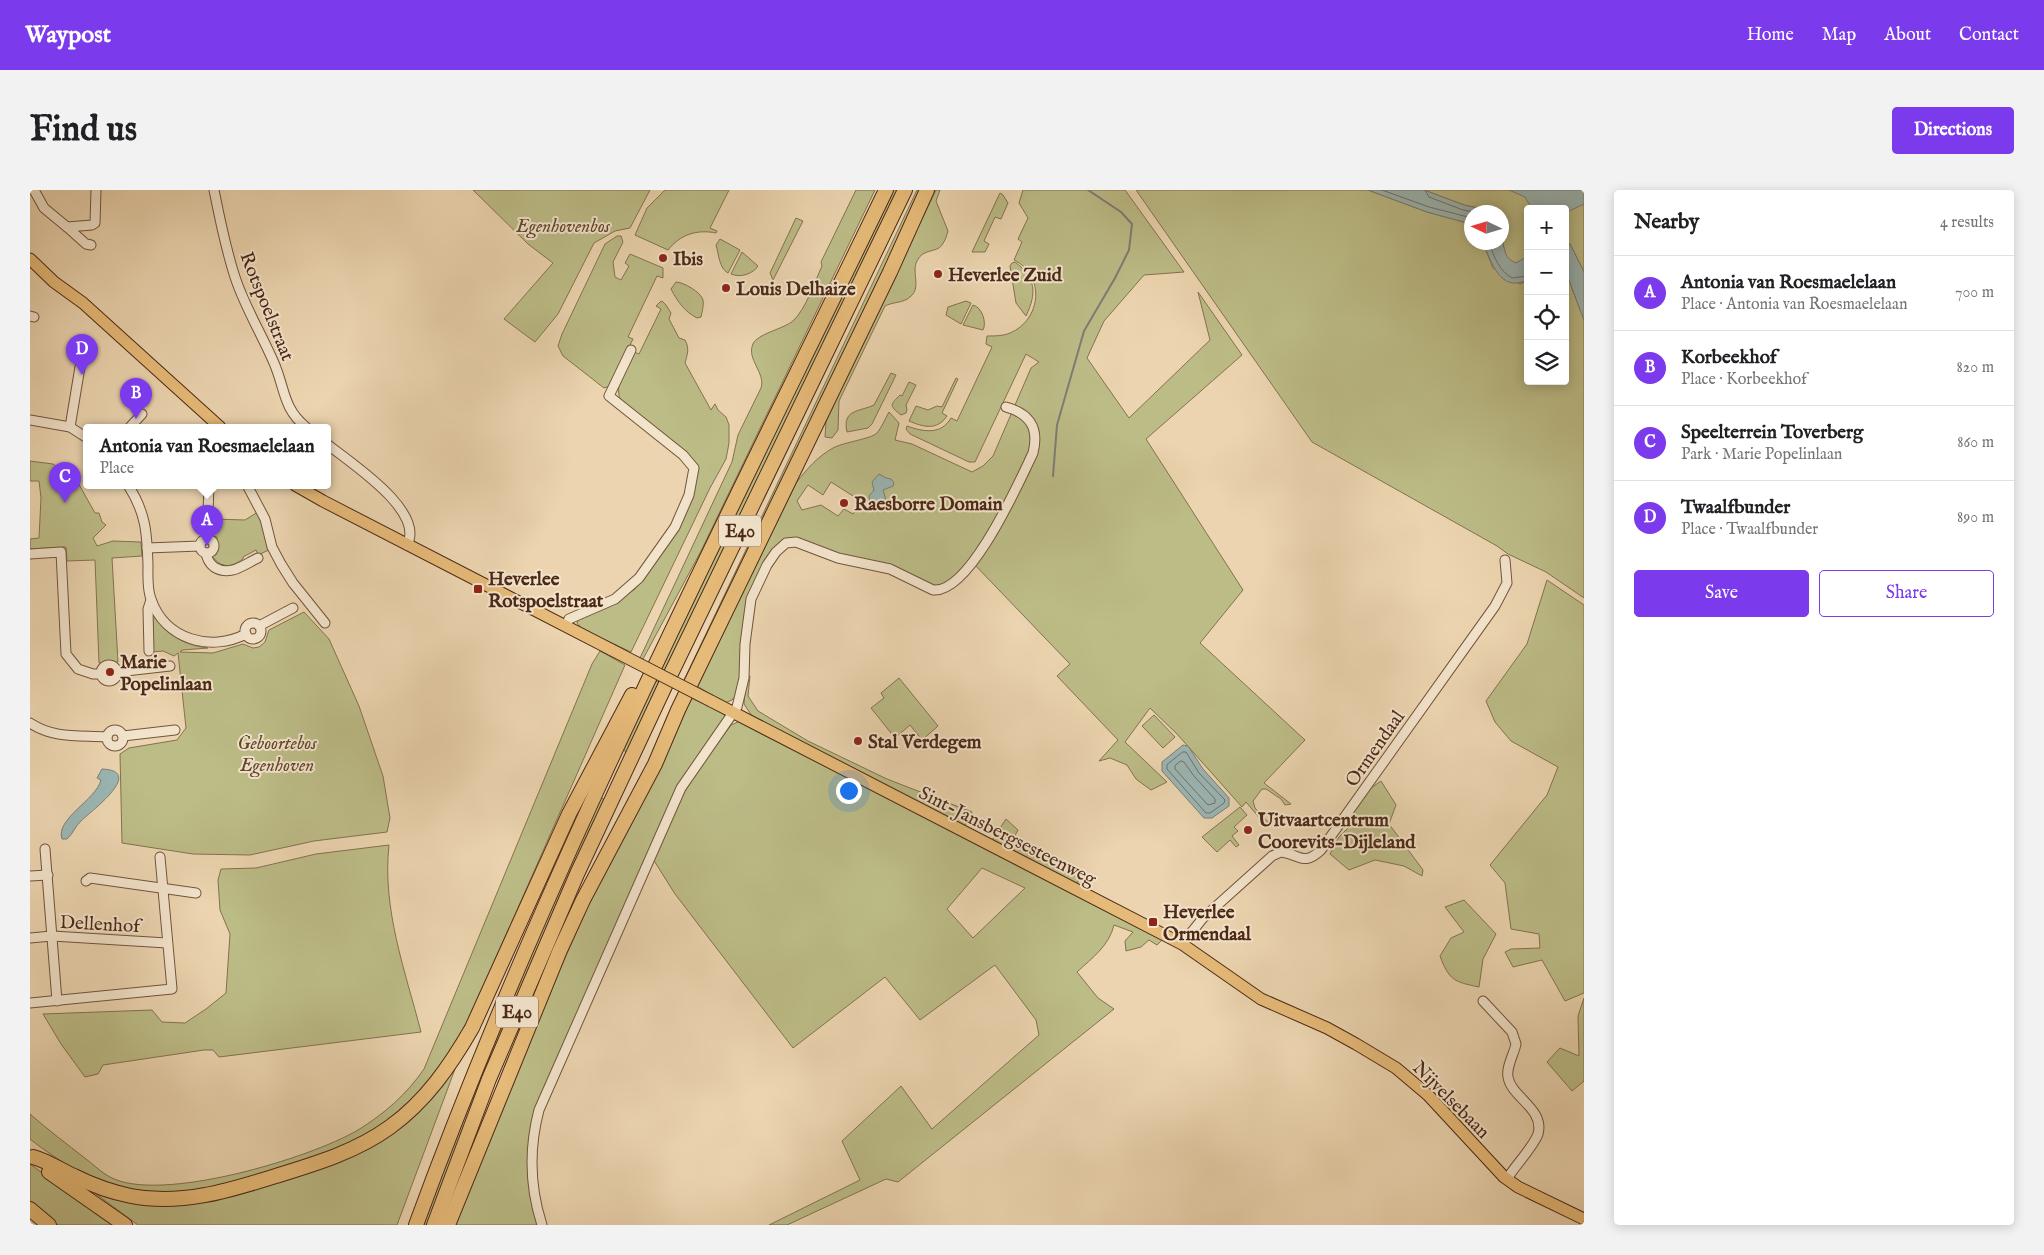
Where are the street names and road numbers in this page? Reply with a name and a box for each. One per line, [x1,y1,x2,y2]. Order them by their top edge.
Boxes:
street label: Rotspoelstraat [233,249,299,365]
road number: E40 [719,516,761,546]
street label: Ormendaal [1341,706,1411,792]
street label: Sint-Jansbergsesteenweg [914,782,1100,892]
street label: Dellenhof [59,911,144,939]
road number: E40 [496,996,538,1028]
street label: Nijvelsebaan [1407,1057,1494,1144]

